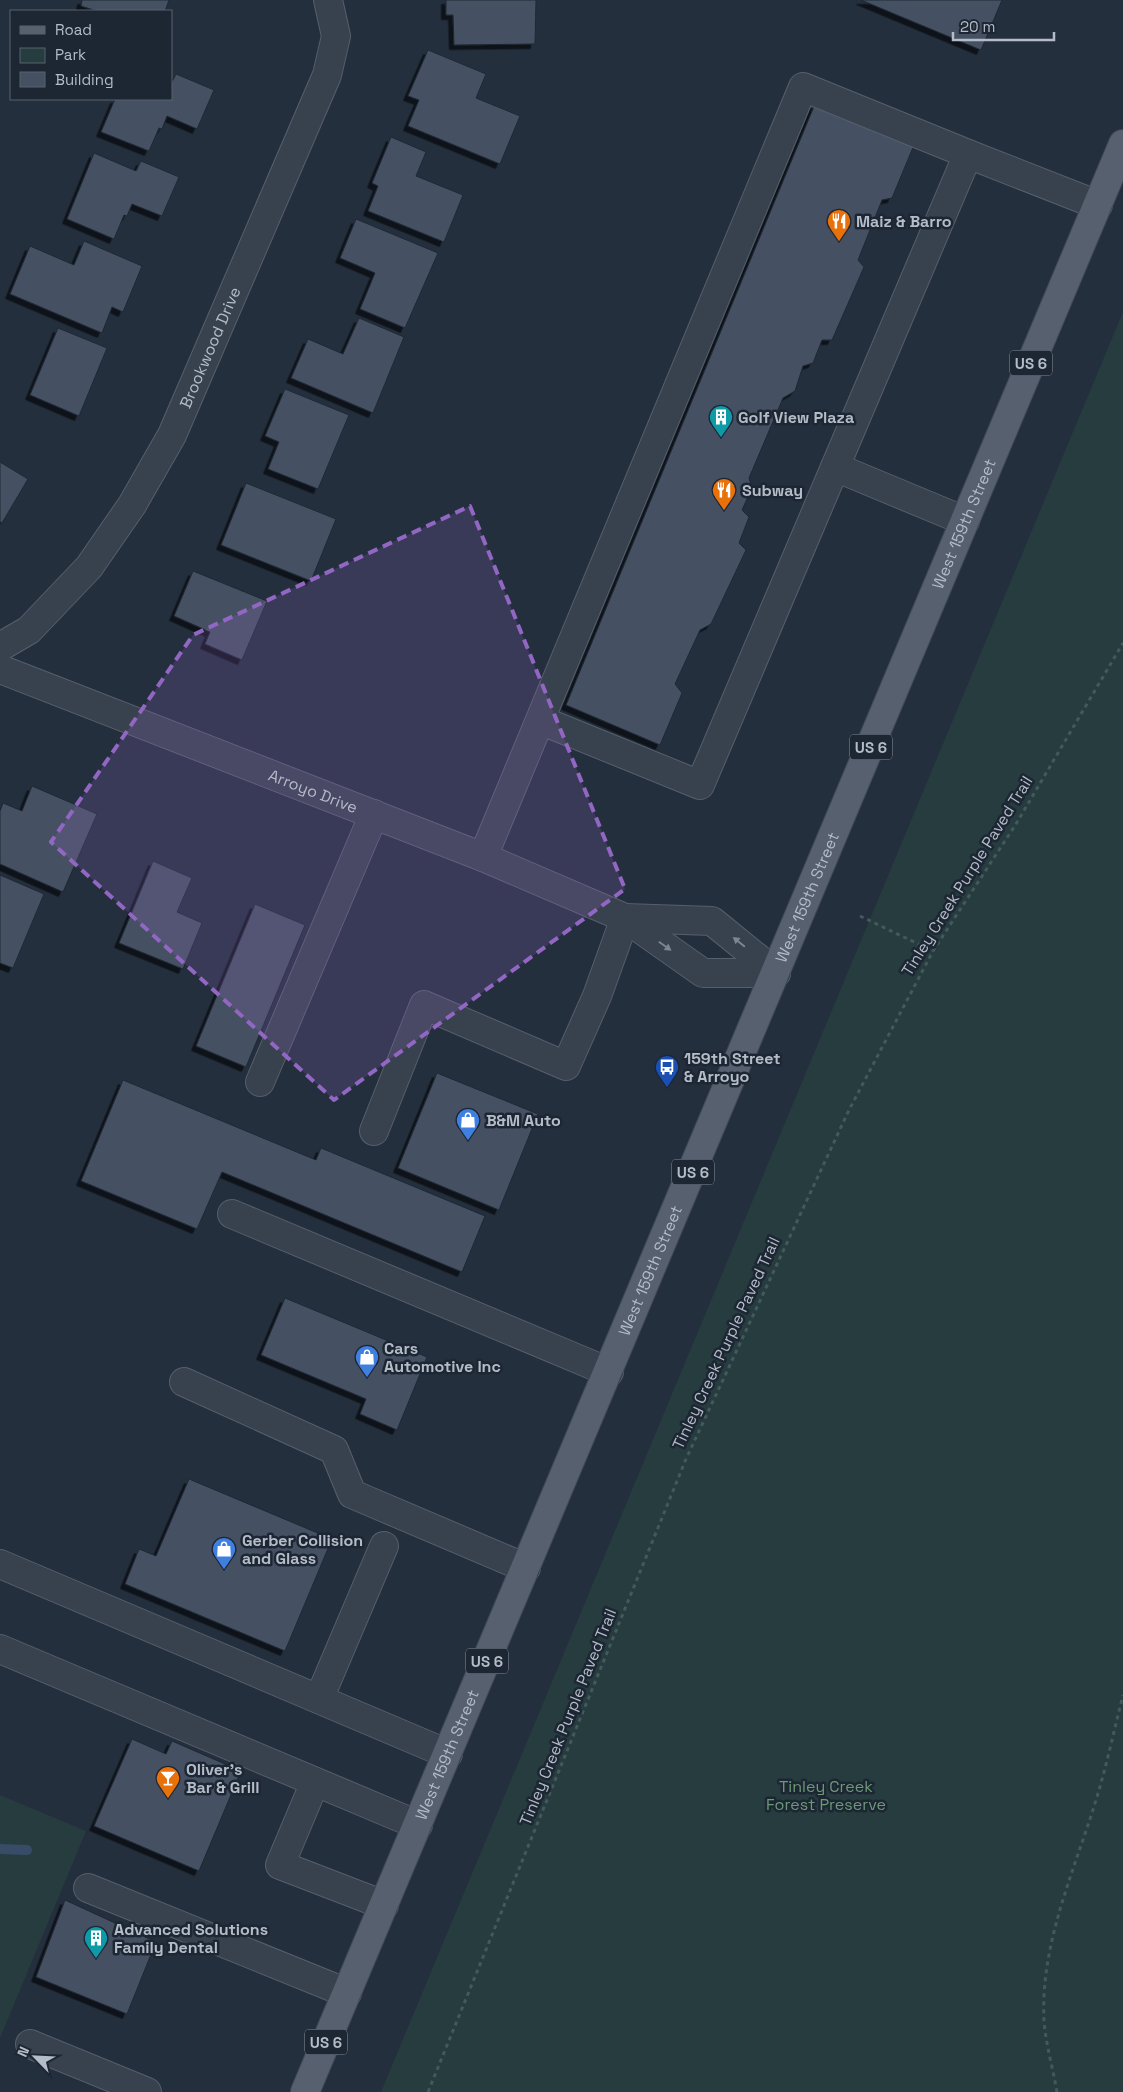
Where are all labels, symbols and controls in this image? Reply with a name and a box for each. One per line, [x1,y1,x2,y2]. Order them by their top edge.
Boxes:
legend [10,10,172,100]
scale bar [953,10,1054,42]
text: 20 m [960,17,995,36]
text: Road [55,20,92,39]
text: Park [55,45,86,64]
text: Building [55,70,114,89]
restaurant icon: Maiz & Barro [826,208,852,242]
place label: Maiz & Barro [856,211,952,232]
street label: Brookwood Drive [174,284,245,411]
road number: US 6 [1010,350,1052,376]
building icon: Golf View Plaza [708,404,734,438]
place label: Golf View Plaza [738,407,854,428]
street label: West 159th Street [927,455,1000,592]
restaurant icon: Subway [711,477,737,511]
place label: Subway [742,480,803,501]
road number: US 6 [850,734,892,760]
street label: Arroyo Drive [266,764,361,818]
street label: Tinley Creek Purple Paved Trail [897,772,1037,980]
street label: West 159th Street [770,829,843,965]
one-way arrow [732,937,745,948]
one-way arrow [658,941,672,951]
place label: 159th Street & Arroyo [684,1048,780,1087]
bus stop icon: 159th Street & Arroyo [654,1054,680,1088]
shop icon: B&M Auto [455,1107,481,1141]
place label: B&M Auto [486,1110,561,1131]
road number: US 6 [672,1160,714,1184]
street label: West 159th Street [613,1202,687,1339]
street label: Tinley Creek Purple Paved Trail [667,1233,785,1453]
place label: Cars Automotive Inc [384,1338,501,1377]
shop icon: Cars Automotive Inc [354,1344,380,1378]
place label: Gerber Collision and Glass [242,1530,363,1569]
shop icon: Gerber Collision and Glass [211,1536,237,1570]
street label: Tinley Creek Purple Paved Trail [515,1605,621,1829]
road number: US 6 [466,1648,508,1674]
street label: West 159th Street [410,1686,483,1823]
place label: Oliver's Bar & Grill [186,1759,260,1798]
bar icon: Oliver's Bar & Grill [155,1765,181,1799]
park label: Tinley Creek Forest Preserve [766,1776,886,1815]
place label: Advanced Solutions Family Dental [114,1919,268,1958]
building icon: Advanced Solutions Family Dental [83,1925,109,1959]
road number: US 6 [305,2030,347,2054]
north arrow [10,2032,60,2082]
text: N [13,2044,33,2060]

